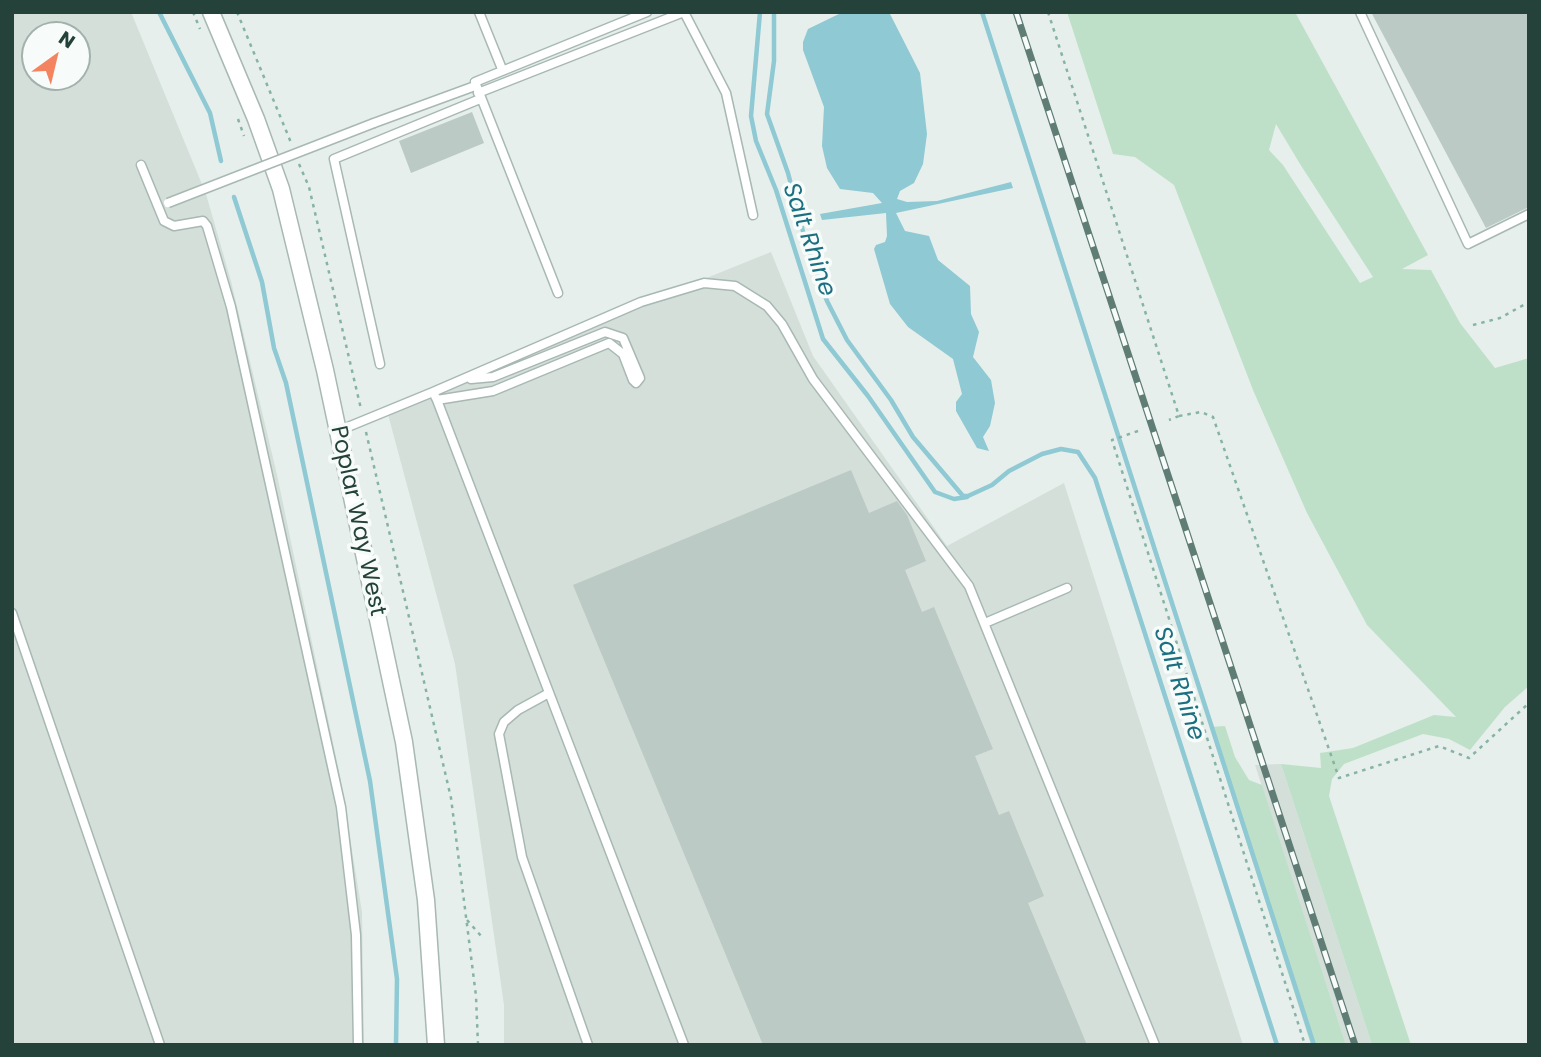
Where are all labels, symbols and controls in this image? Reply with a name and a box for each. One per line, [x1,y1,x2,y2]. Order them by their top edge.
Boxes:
north arrow [21,21,91,91]
text: N [53,25,80,55]
water label: Salt Rhine [775,179,841,301]
street label: Poplar Way West [323,423,391,619]
water label: Salt Rhine [1146,623,1210,745]

